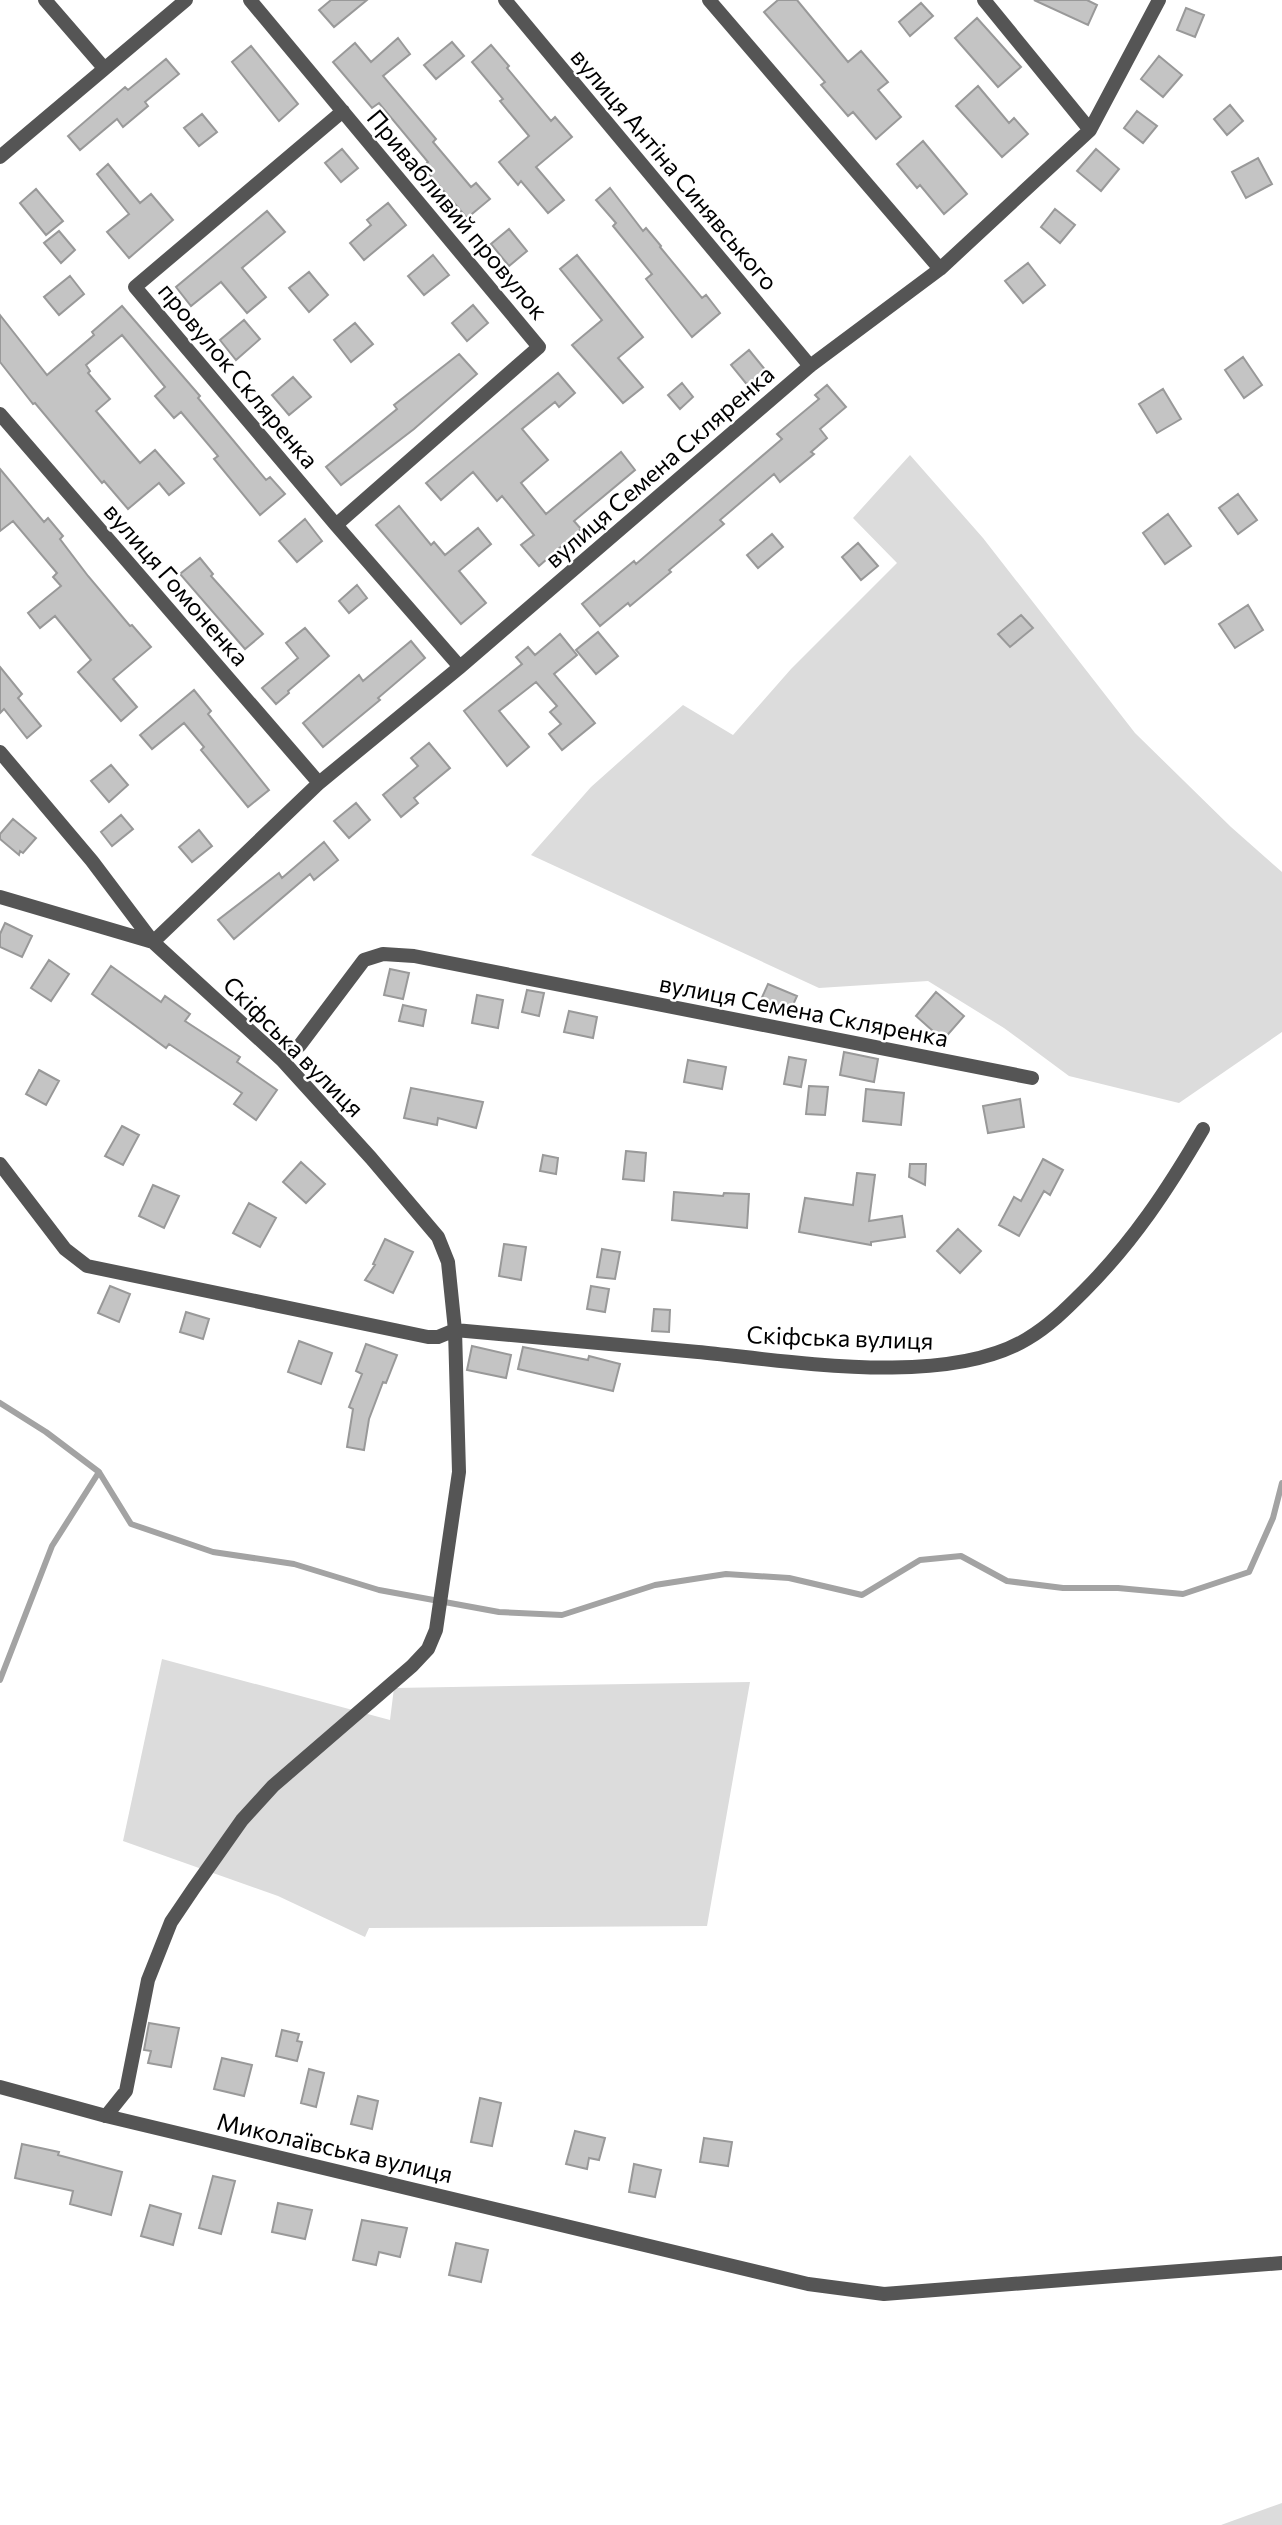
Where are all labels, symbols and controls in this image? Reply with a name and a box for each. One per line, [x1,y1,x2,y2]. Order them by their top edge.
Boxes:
street label: вулиця Антіна Синявського [565,42,785,296]
street label: Привабливий провулок [362,103,554,325]
street label: провулок Скляренка [153,276,325,474]
street label: вулиця Семена Скляренка [539,359,779,573]
street label: вулиця Гомоненка [99,497,255,671]
street label: вулиця Семена Скляренка [657,968,951,1052]
street label: Скіфська вулиця [218,970,370,1122]
street label: Скіфська вулиця [746,1319,934,1355]
street label: Миколаївська вулиця [214,2106,456,2188]

